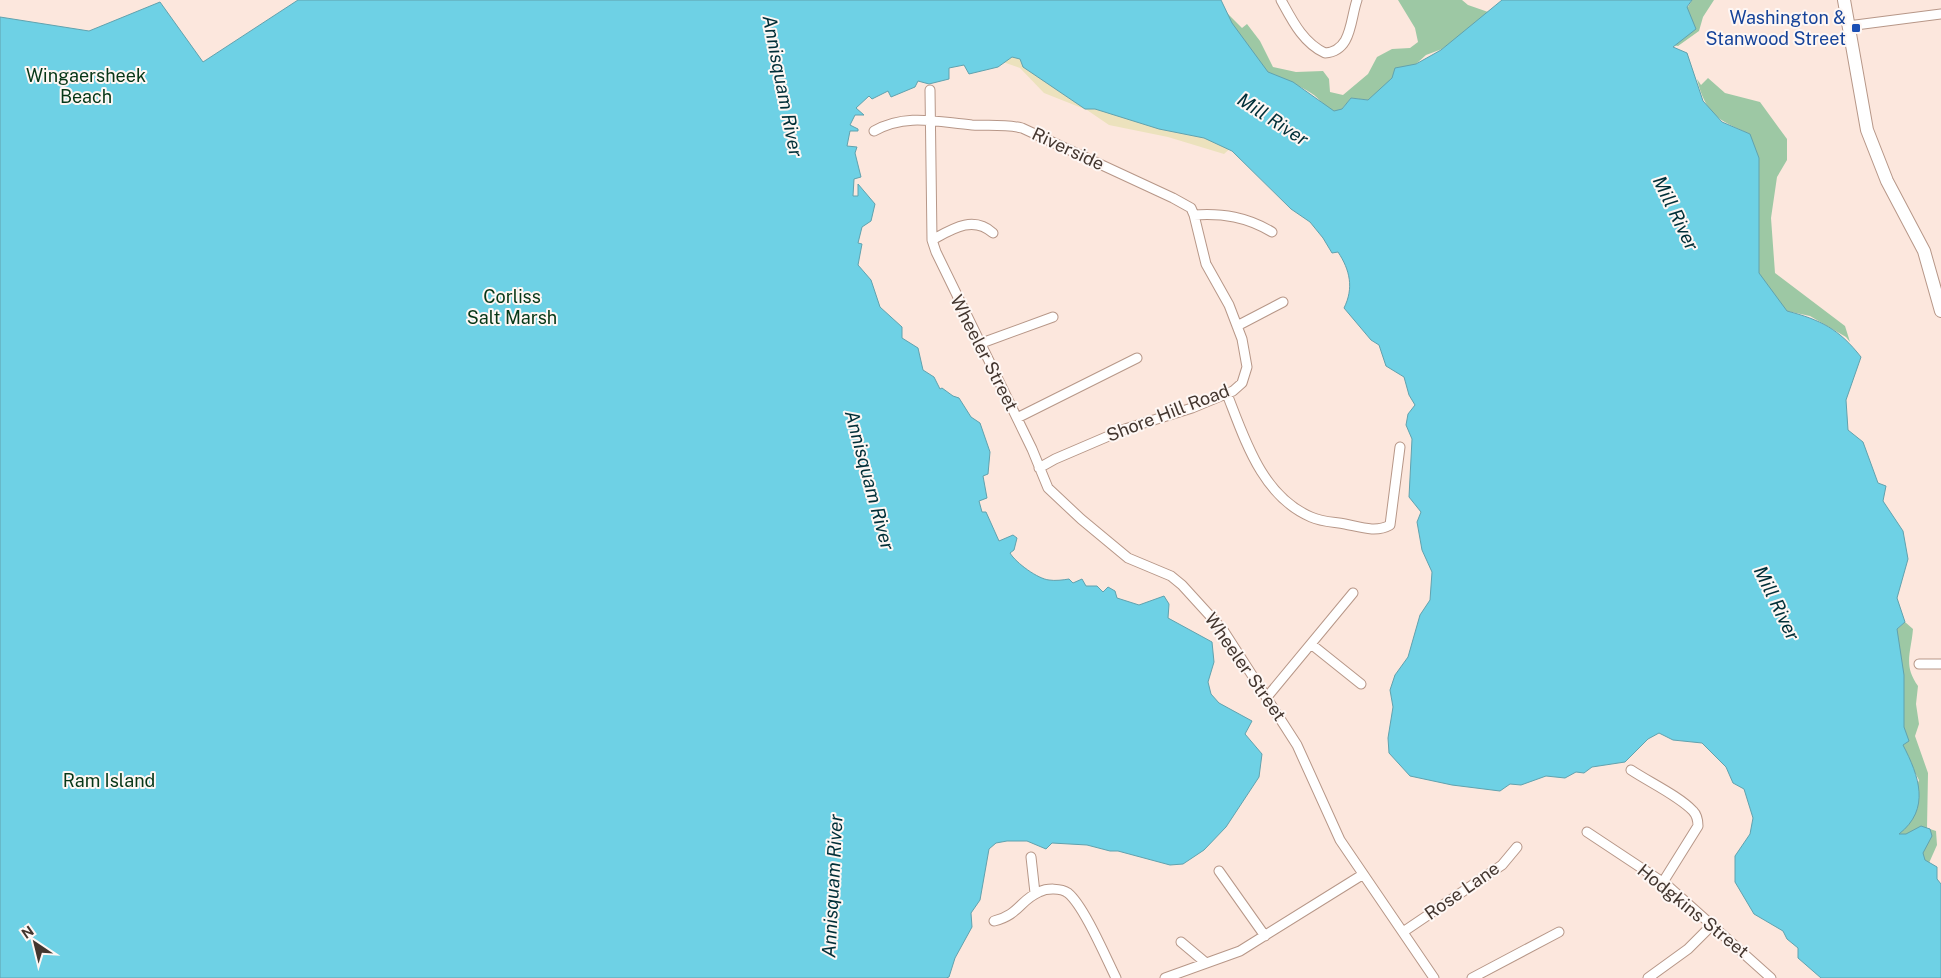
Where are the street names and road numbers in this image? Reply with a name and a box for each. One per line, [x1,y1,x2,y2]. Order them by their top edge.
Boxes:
street label: Riverside [1029,123,1108,174]
street label: Wheeler Street [946,291,1023,414]
street label: Shore Hill Road [1103,379,1232,446]
street label: Wheeler Street [1200,609,1290,725]
street label: Rose Lane [1420,857,1503,924]
street label: Hodgkins Street [1634,859,1753,962]

